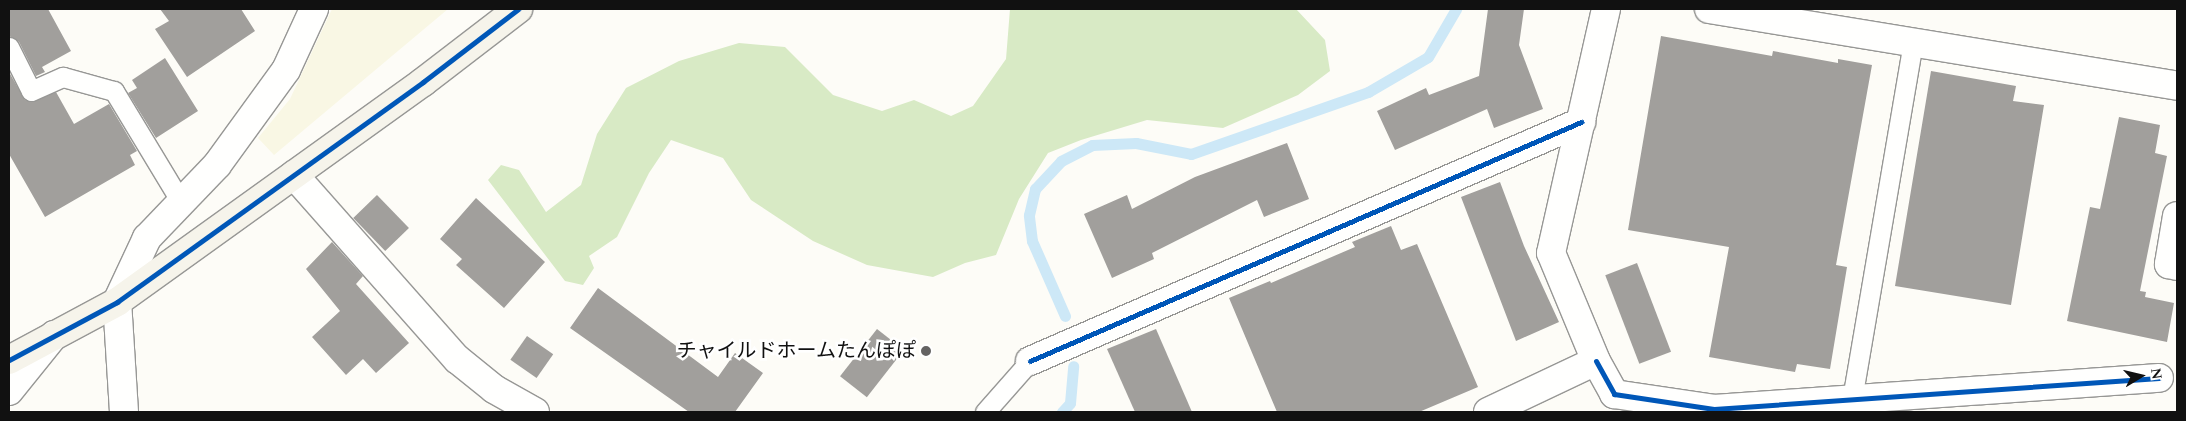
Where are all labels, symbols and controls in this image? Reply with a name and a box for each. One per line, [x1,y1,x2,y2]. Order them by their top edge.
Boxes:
place label: チャイルドホームたんぽぽ [676,339,916,363]
marker: チャイルドホームたんぽぽ [920,345,932,357]
north arrow [2116,351,2166,401]
text: N [2145,366,2168,381]

